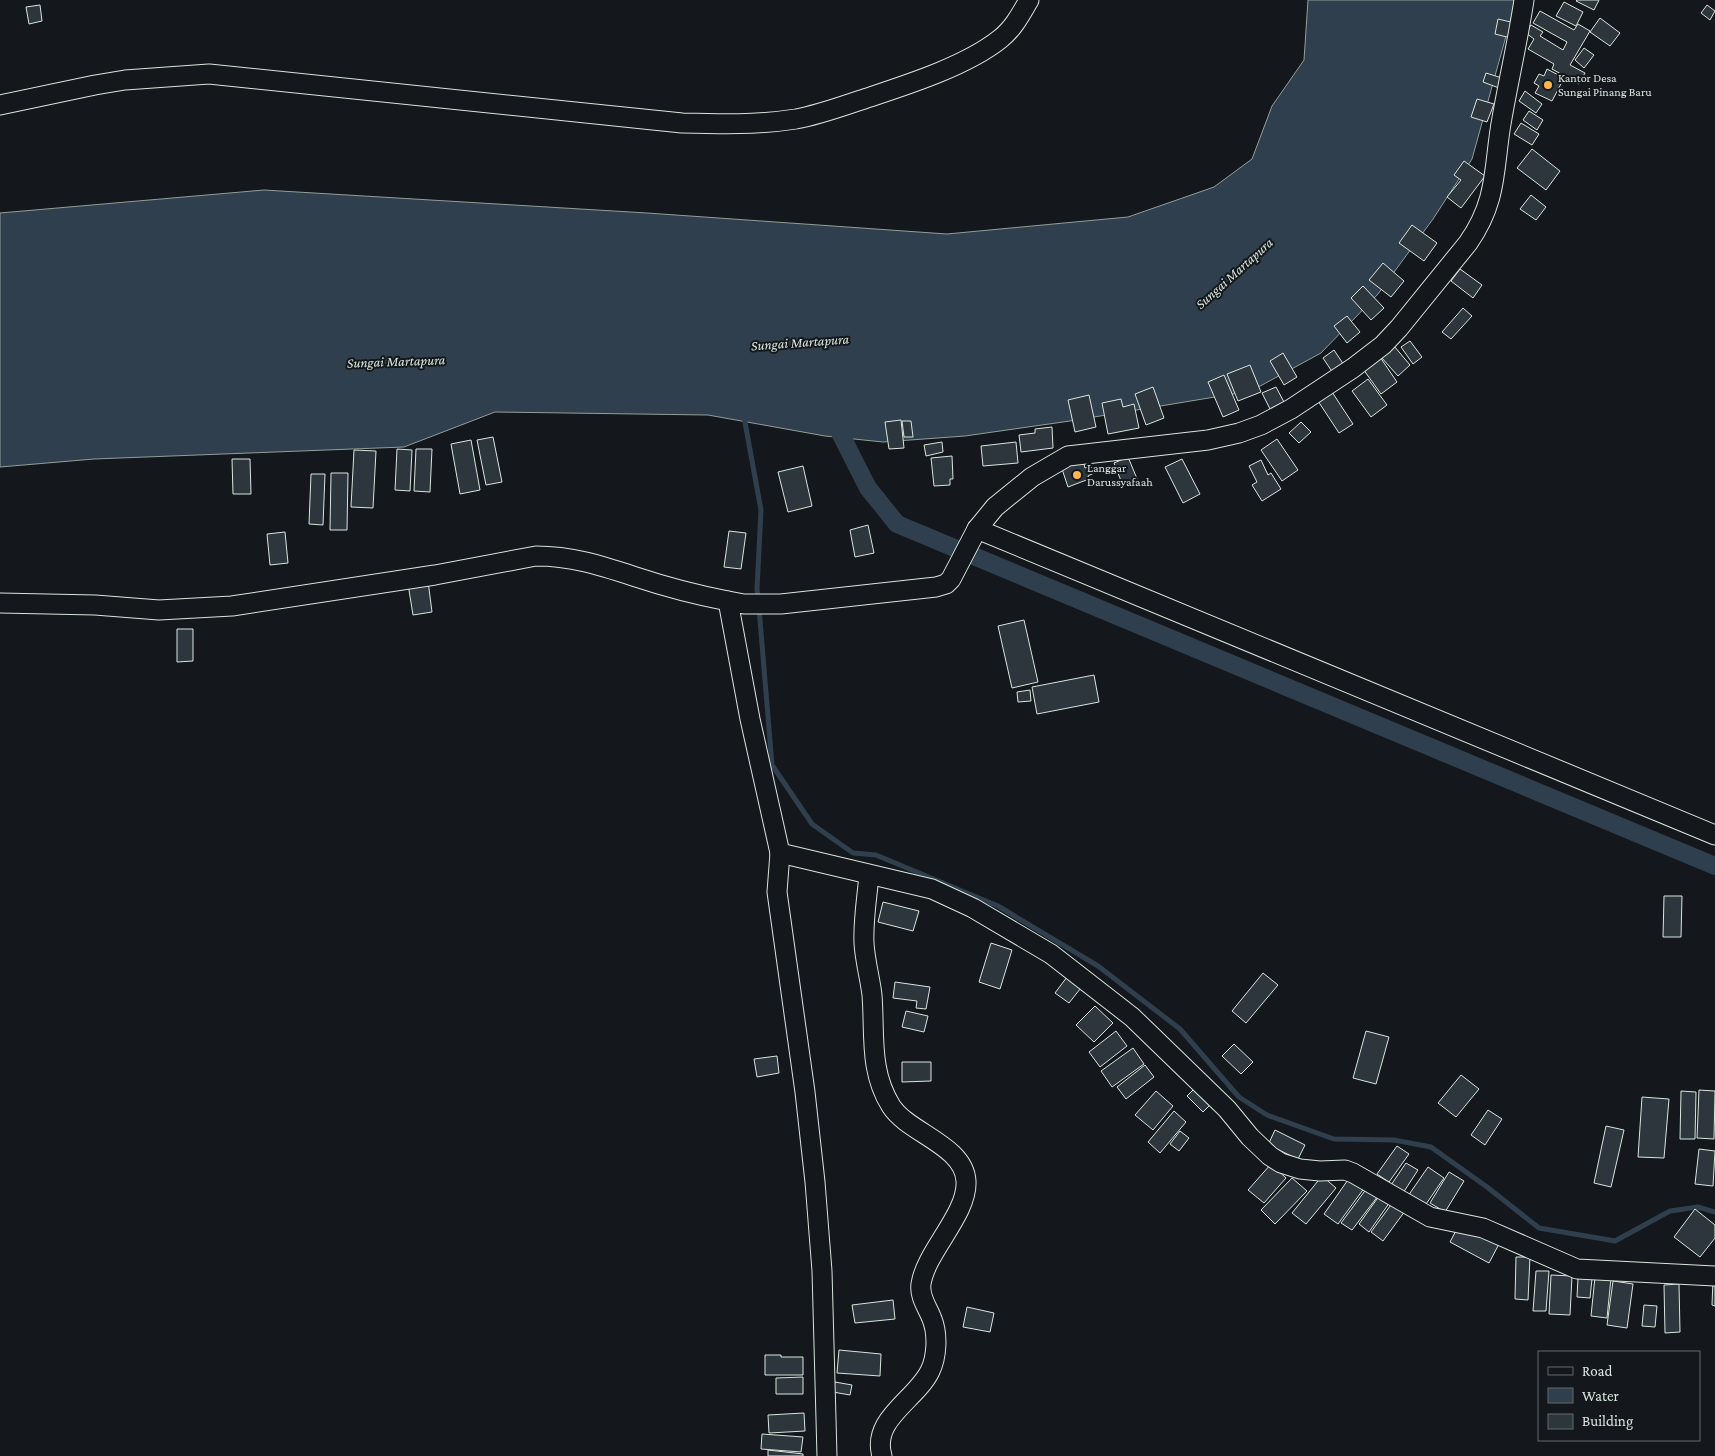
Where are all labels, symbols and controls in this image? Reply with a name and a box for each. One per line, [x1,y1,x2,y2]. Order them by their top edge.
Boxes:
place label: Kantor Desa Sungai Pinang Baru [1558,71,1652,99]
marker: Kantor Desa Sungai Pinang Baru [1542,79,1554,91]
water label: Sungai Martapura [1192,234,1276,312]
water label: Sungai Martapura [750,331,850,353]
water label: Sungai Martapura [347,351,446,371]
place label: Langgar Darussyafaah [1087,461,1153,489]
marker: Langgar Darussyafaah [1071,469,1083,481]
legend [1538,1351,1700,1441]
text: Road [1582,1363,1613,1379]
text: Water [1582,1388,1619,1404]
text: Building [1582,1413,1633,1430]

